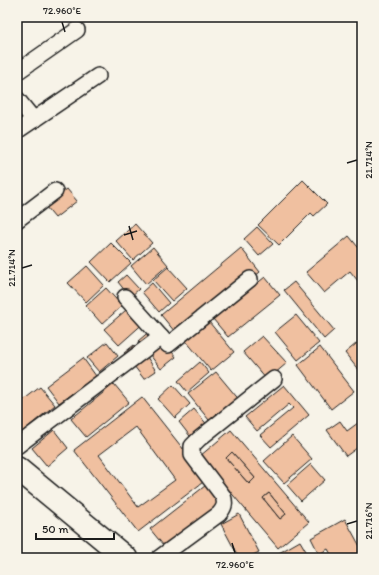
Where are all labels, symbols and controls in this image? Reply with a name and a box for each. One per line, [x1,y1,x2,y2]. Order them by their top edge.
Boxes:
text: 72.960°E [43,4,81,17]
text: 21.714°N [362,141,375,179]
text: 21.714°N [5,249,18,287]
text: 21.716°N [362,502,375,539]
scale bar [36,515,114,541]
text: 50 m [42,522,68,536]
text: 72.960°E [216,558,254,571]

